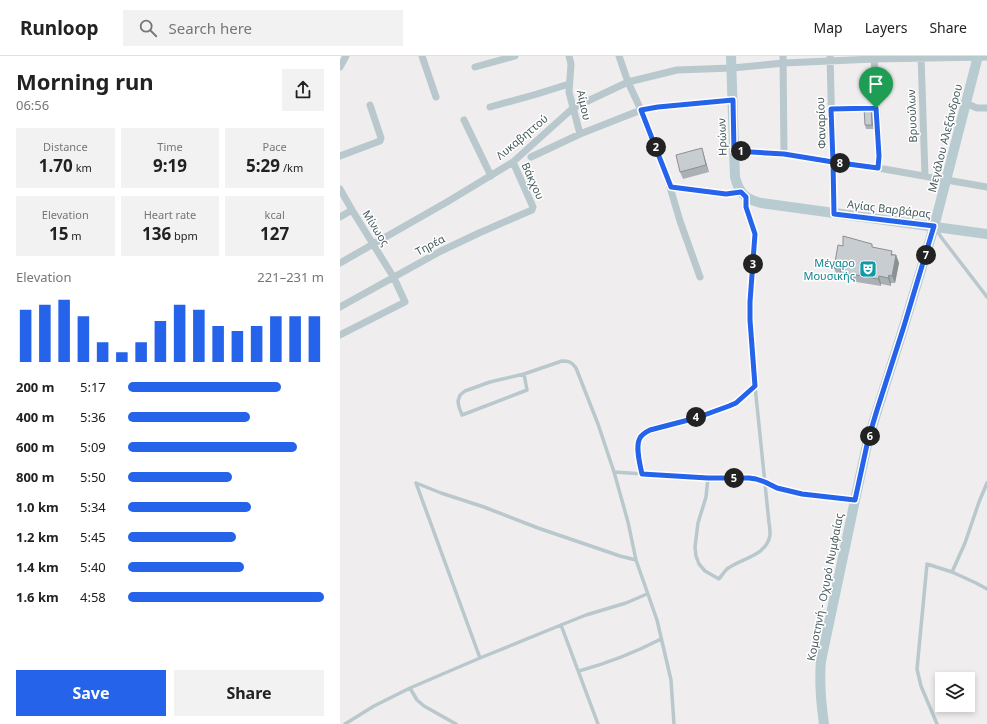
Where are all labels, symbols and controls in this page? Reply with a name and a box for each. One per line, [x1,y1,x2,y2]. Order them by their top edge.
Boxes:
search box [123,10,403,46]
text: Runloop [20,15,99,41]
icon: search [137,17,159,39]
text: Search here [169,18,252,38]
text: Map [814,18,843,37]
text: Layers [865,18,907,37]
text: Share [929,18,967,37]
text: Morning run [16,66,154,96]
pin [859,67,893,108]
button: share [282,69,324,111]
icon: arrive [865,73,887,95]
street label: Μεγάλου Αλεξάνδρου [924,82,965,194]
street label: Αίμου [574,88,595,122]
street label: Βρυούλων [903,89,920,143]
text: 06:56 [16,96,49,114]
street label: Φαναρίου [812,97,829,149]
street label: Λυκαβηττού [493,111,551,163]
street label: Ηρώων [713,118,730,156]
pin: 2 [646,137,666,157]
text: Distance [43,139,88,154]
text: Time [157,139,183,154]
text: Pace [263,139,287,154]
text: 2 [653,139,659,154]
pin: 1 [731,141,751,161]
text: 1 [738,143,744,158]
pin: 8 [830,153,850,173]
text: 1.70 [39,154,73,177]
text: 9:19 [153,154,187,177]
text: 5:29 [246,154,280,177]
text: 8 [837,155,843,170]
text: km [73,160,92,175]
text: /km [280,160,303,175]
street label: Βάκχου [519,160,548,202]
street label: Αγίας Βαρβάρας [846,196,932,221]
text: Elevation [42,207,89,222]
text: Heart rate [144,207,196,222]
text: kcal [265,207,285,222]
street label: Μίνωος [360,207,393,249]
text: 15 [49,222,68,245]
text: 136 [142,222,171,245]
text: 127 [260,222,289,245]
text: m [68,228,82,243]
text: bpm [171,228,198,243]
street label: Τηρέα [412,231,447,259]
pin: 7 [916,245,936,265]
text: 7 [923,247,929,262]
pin: 3 [743,254,763,274]
place label: Μέγαρο Μουσικής [803,255,855,283]
text: 3 [750,256,756,271]
theatre icon: Μέγαρο Μουσικής [858,259,878,279]
text: Elevation [16,268,72,286]
text: 221–231 m [257,268,324,286]
text: 200 m [16,378,54,396]
text: 5:17 [80,378,106,396]
pin: 4 [686,407,706,427]
text: 400 m [16,408,54,426]
text: 5:36 [80,408,106,426]
text: 4 [693,409,699,424]
pin: 6 [860,426,880,446]
text: 6 [867,428,873,443]
text: 600 m [16,438,54,456]
text: 5:09 [80,438,106,456]
text: 800 m [16,468,54,486]
text: 5:50 [80,468,106,486]
pin: 5 [724,468,744,488]
text: 5 [731,470,737,485]
text: 1.0 km [16,498,59,516]
text: 5:34 [80,498,106,516]
street label: Κομοτηνή - Οχυρό Νυμφαίας [803,512,846,662]
text: 1.2 km [16,528,59,546]
text: 5:45 [80,528,106,546]
text: 1.4 km [16,558,59,576]
text: 5:40 [80,558,106,576]
text: 1.6 km [16,588,59,606]
text: 4:58 [80,588,106,606]
button: Save [16,670,166,716]
button: Share [174,670,324,716]
map controls [935,672,975,712]
button: layers [935,672,975,712]

